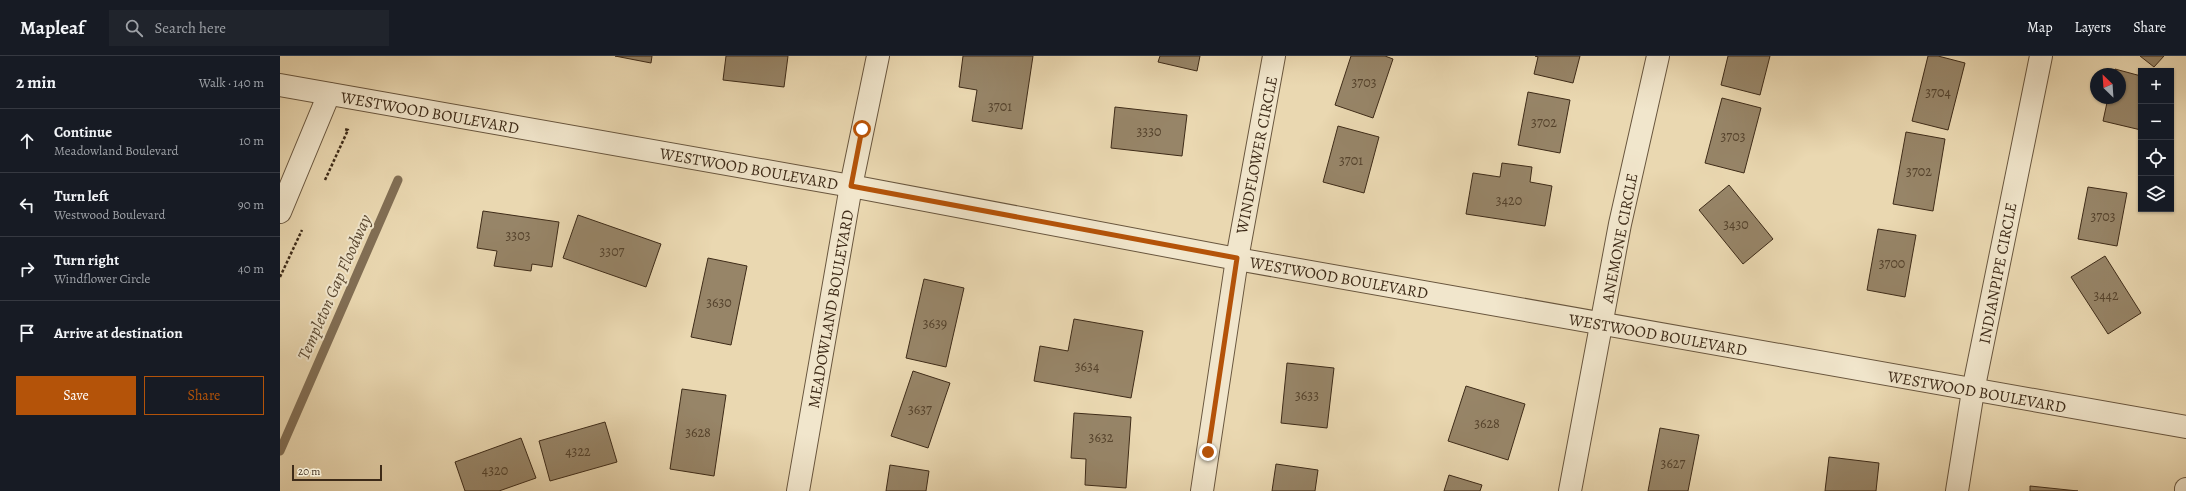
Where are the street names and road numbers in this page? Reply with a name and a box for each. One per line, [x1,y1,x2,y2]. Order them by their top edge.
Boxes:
street label: WINDFLOWER CIRCLE [1231,74,1283,237]
street label: WESTWOOD BOULEVARD [338,86,521,140]
street label: WESTWOOD BOULEVARD [657,142,840,196]
street label: ANEMONE CIRCLE [1596,172,1643,306]
street label: INDIANPIPE CIRCLE [1973,201,2022,346]
street label: MEADOWLAND BOULEVARD [803,208,859,410]
street label: WESTWOOD BOULEVARD [1247,251,1430,305]
street label: WESTWOOD BOULEVARD [1566,308,1749,362]
street label: WESTWOOD BOULEVARD [1885,365,2068,419]

